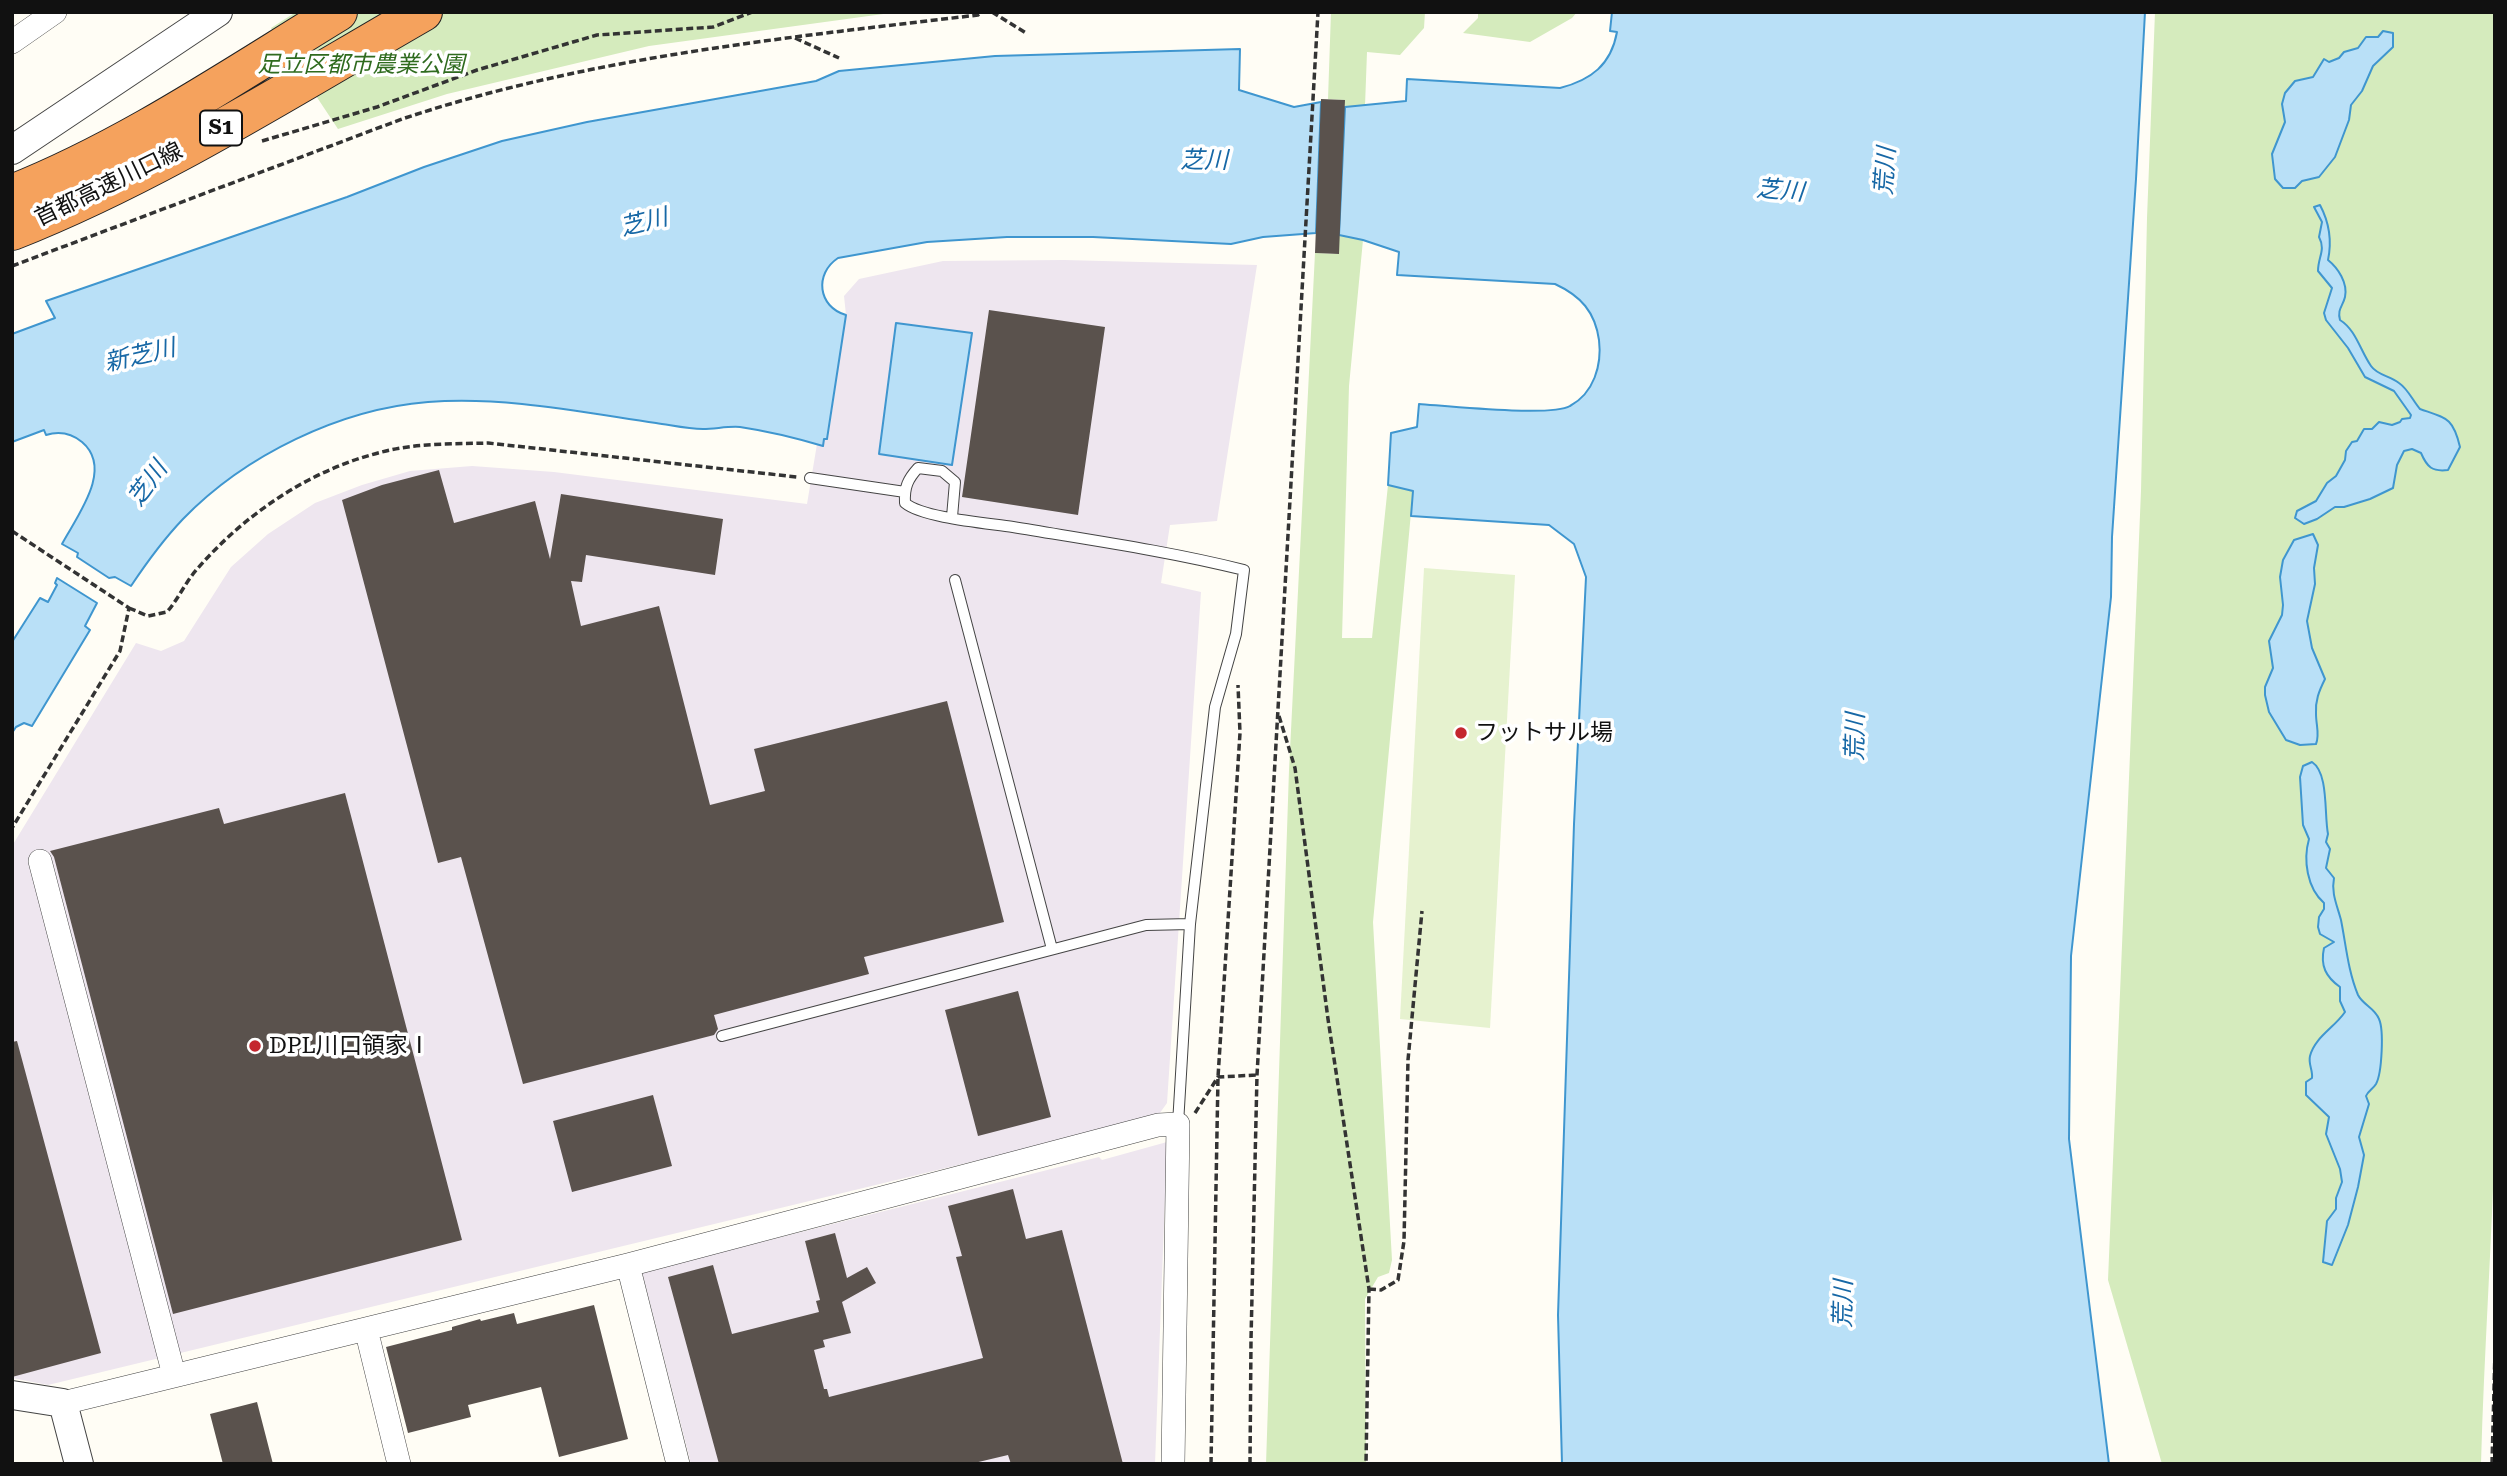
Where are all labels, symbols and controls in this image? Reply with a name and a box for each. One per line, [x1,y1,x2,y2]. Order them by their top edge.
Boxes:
park label: 足立区都市農業公園 [258,51,464,79]
road number: S1 [200,110,242,146]
street label: 首都高速川口線 [31,137,187,233]
water label: 荒川 [1870,146,1902,196]
water label: 芝川 [1180,147,1228,175]
water label: 芝川 [1755,175,1805,207]
water label: 芝川 [617,203,671,243]
water label: 新芝川 [102,334,178,378]
water label: 芝川 [122,456,174,512]
water label: 荒川 [1841,713,1871,761]
place label: フットサル場 [1475,719,1613,747]
marker: フットサル場 [1453,725,1469,741]
place label: DPL川口領家Ⅰ [269,1032,431,1060]
marker: DPL川口領家Ⅰ [247,1038,263,1054]
water label: 荒川 [1829,1280,1859,1328]

